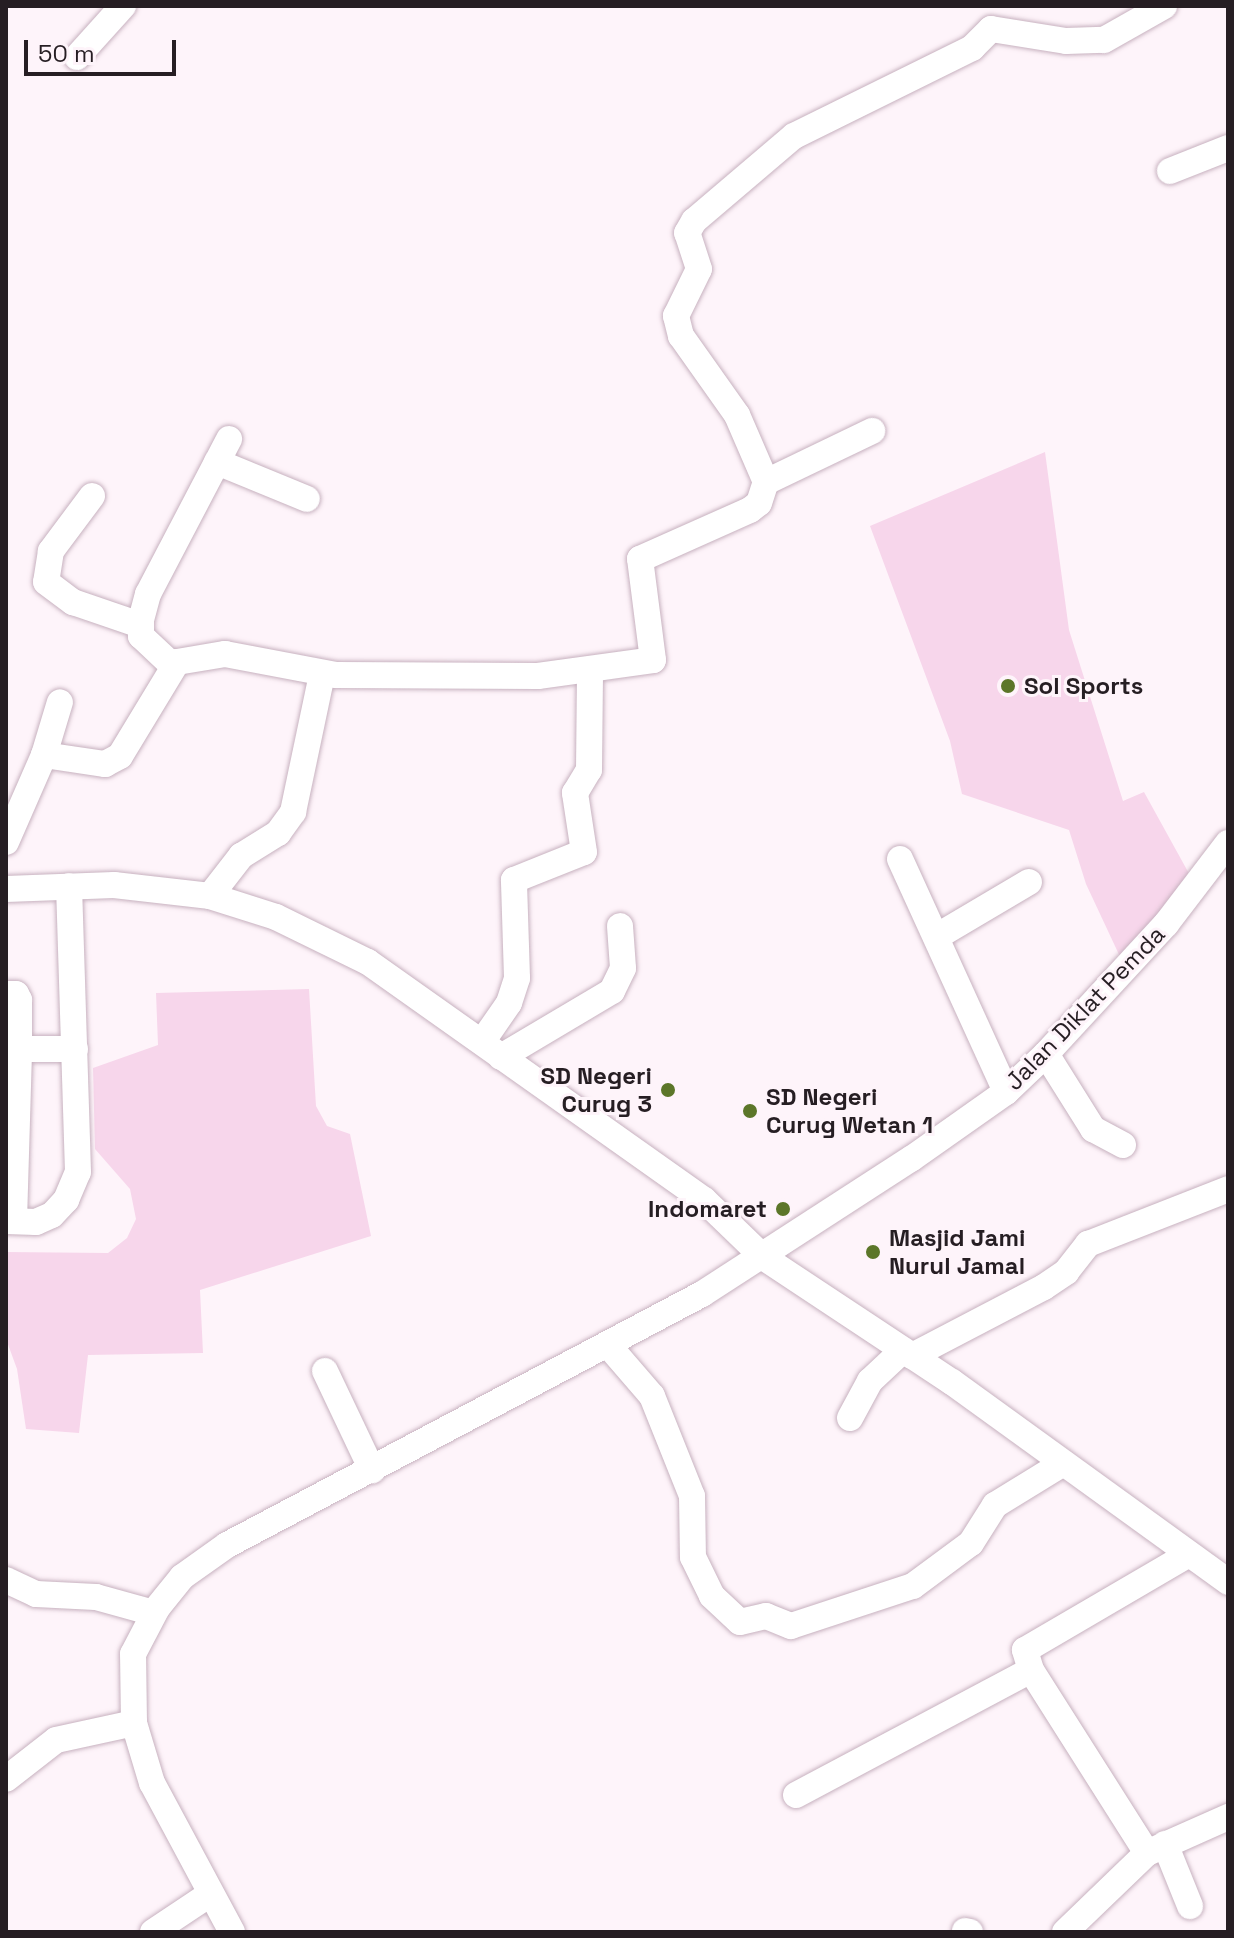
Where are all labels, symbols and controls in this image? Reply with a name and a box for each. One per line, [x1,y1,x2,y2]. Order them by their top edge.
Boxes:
scale bar [28,24,180,74]
text: 50 m [38,38,95,69]
place label: Sol Sports [1024,672,1143,700]
marker: Sol Sports [999,677,1017,695]
street label: Jalan Diklat Pemda [999,920,1171,1096]
place label: SD Negeri Curug 3 [540,1062,652,1118]
marker: SD Negeri Curug 3 [659,1081,677,1099]
place label: SD Negeri Curug Wetan 1 [766,1083,933,1139]
marker: SD Negeri Curug Wetan 1 [741,1102,759,1120]
place label: Indomaret [648,1195,767,1223]
marker: Indomaret [774,1200,792,1218]
place label: Masjid Jami Nurul Jamal [889,1224,1025,1280]
marker: Masjid Jami Nurul Jamal [864,1243,882,1261]

